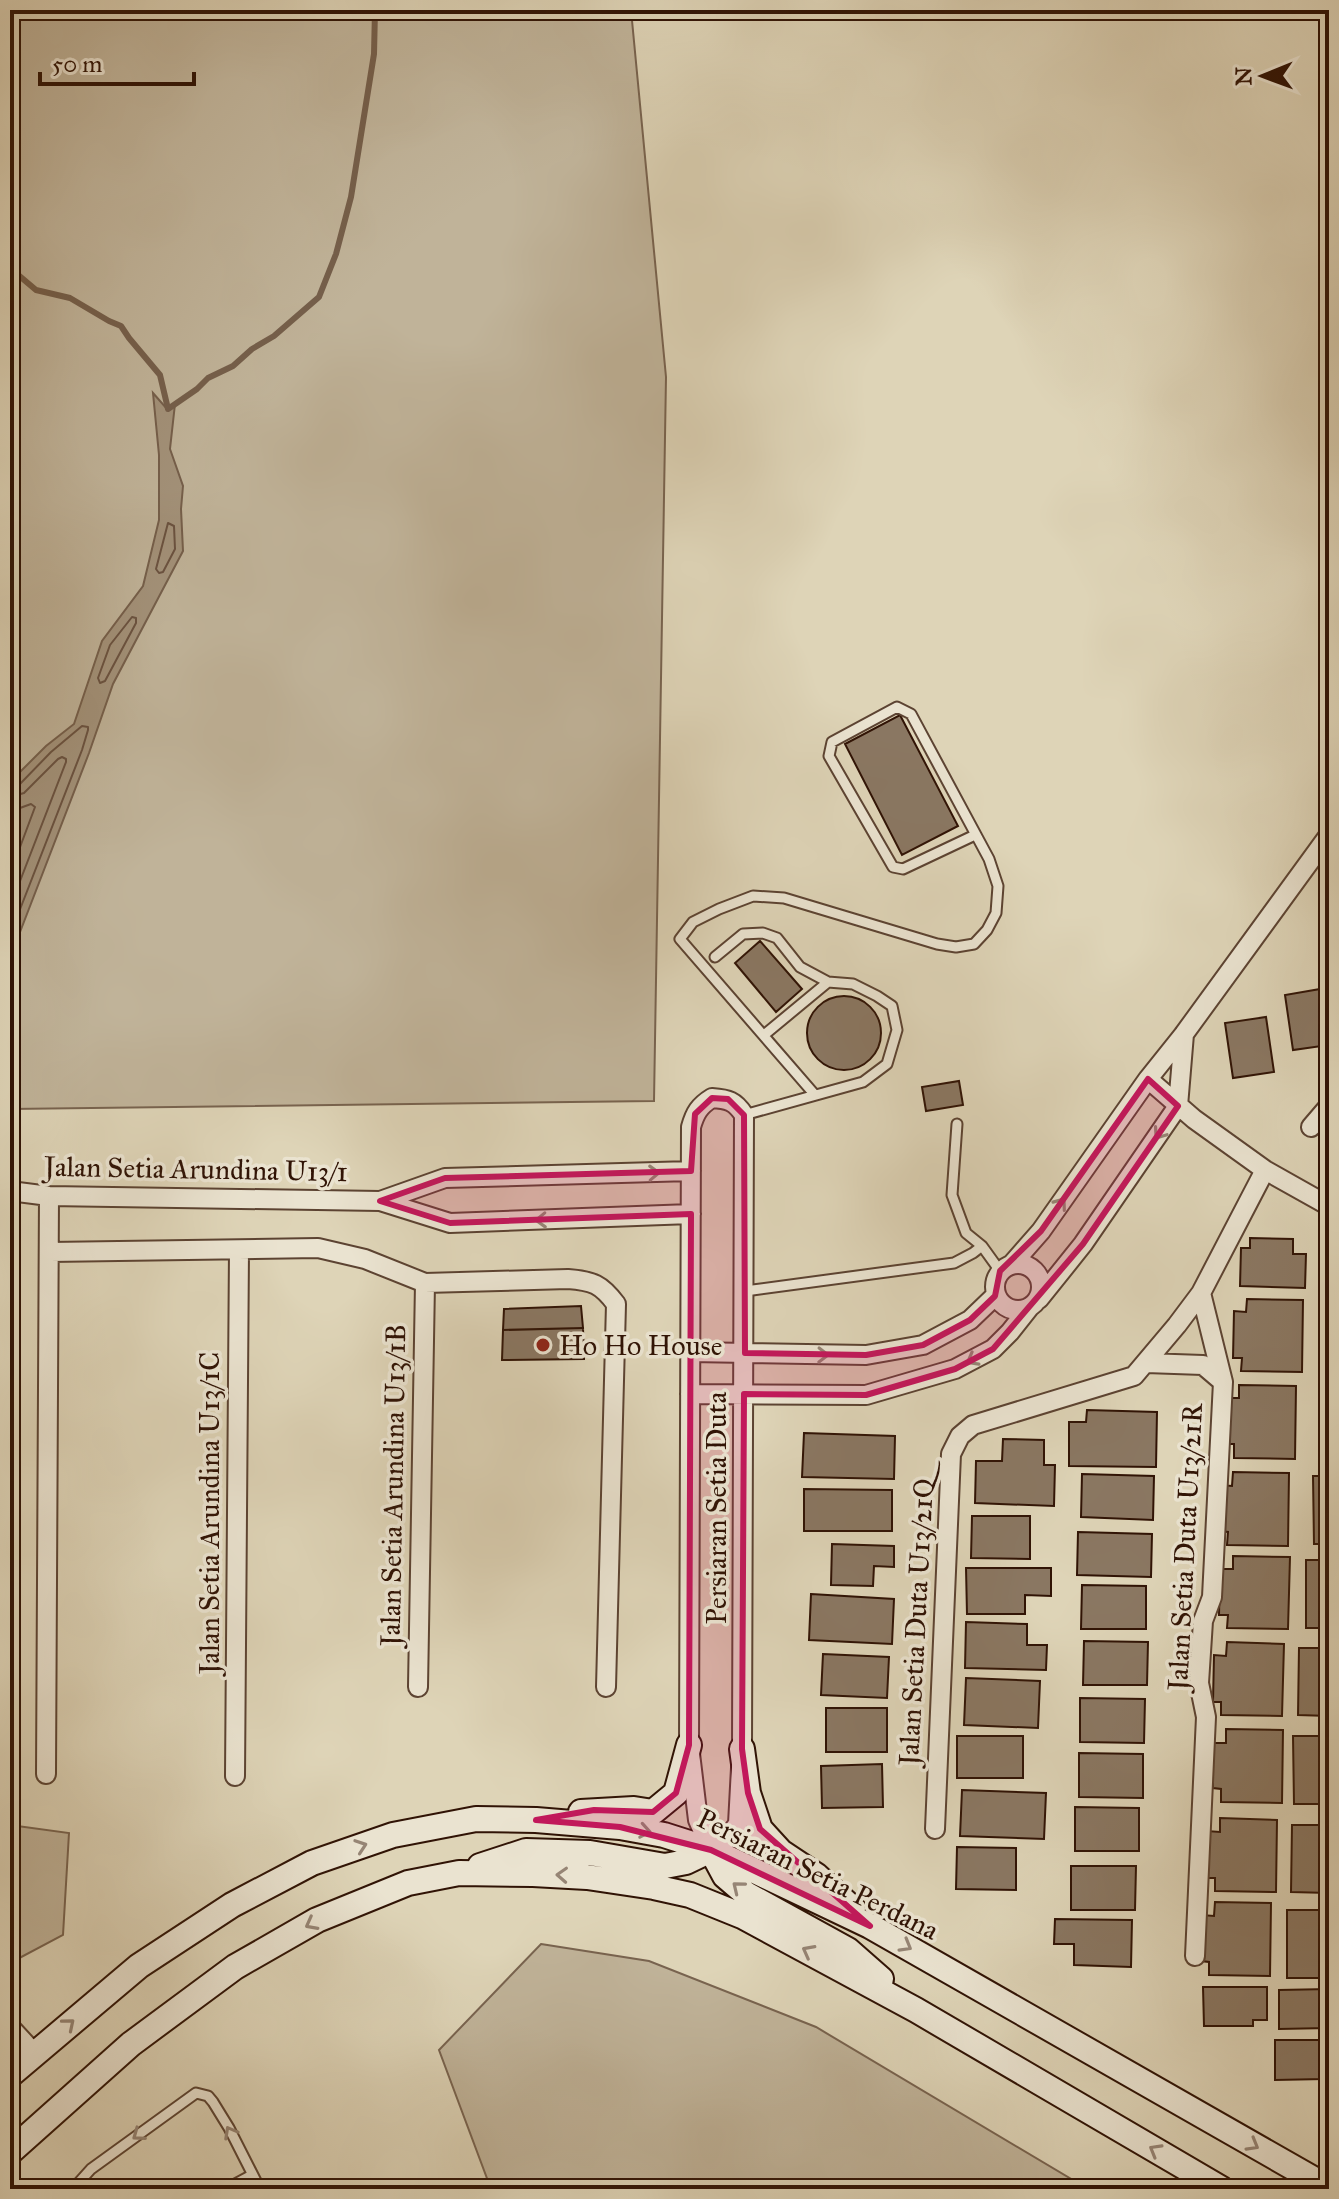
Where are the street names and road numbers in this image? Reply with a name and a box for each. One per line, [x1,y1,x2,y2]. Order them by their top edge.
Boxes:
street label: Jalan Setia Arundina U13/1 [41,1149,348,1189]
street label: Jalan Setia Arundina U13/1B [373,1324,413,1649]
street label: Jalan Setia Arundina U13/1C [192,1352,227,1677]
street label: Persiaran Setia Duta [699,1391,734,1624]
street label: Jalan Setia Duta U13/21R [1160,1401,1210,1694]
street label: Jalan Setia Duta U13/21Q [891,1458,942,1770]
street label: Persiaran Setia Perdana [692,1800,945,1948]

